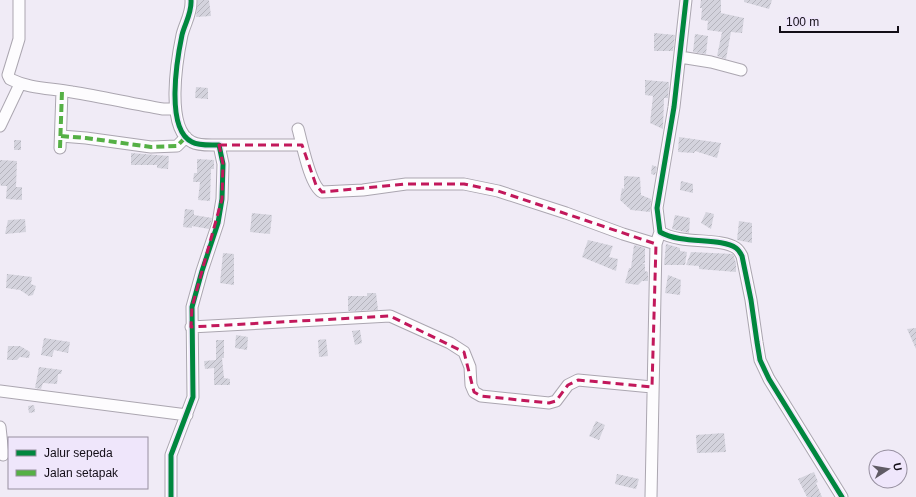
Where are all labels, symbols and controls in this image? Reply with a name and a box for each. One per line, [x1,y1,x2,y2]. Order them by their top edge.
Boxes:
scale bar [780,8,898,34]
text: 100 m [786,15,819,29]
legend [8,437,148,489]
text: Jalur sepeda [44,446,113,460]
north arrow [868,449,908,489]
text: U [891,462,904,472]
text: Jalan setapak [44,466,119,480]

